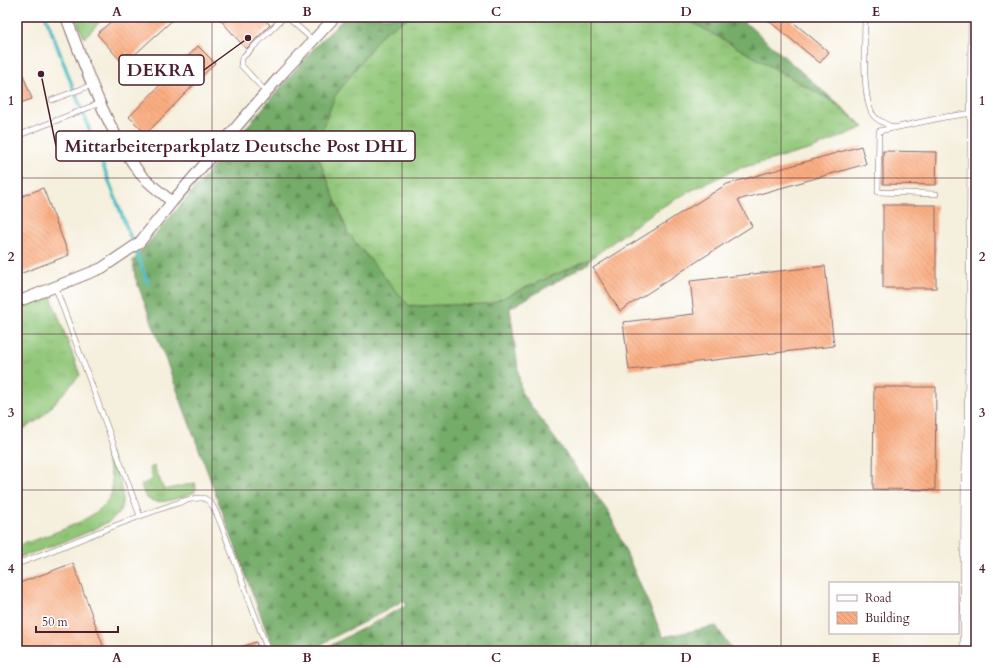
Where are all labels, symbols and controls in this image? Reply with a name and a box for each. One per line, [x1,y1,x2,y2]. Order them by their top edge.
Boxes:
text: A [112,3,122,21]
text: B [302,3,312,21]
text: C [491,3,501,21]
text: D [680,3,692,21]
text: E [872,3,880,21]
callout: DEKRA [119,55,204,85]
text: DEKRA [127,58,196,83]
text: 1 [8,92,14,110]
text: 1 [979,92,985,110]
callout: Mittarbeiterparkplatz Deutsche Post DHL [56,131,415,161]
text: Mittarbeiterparkplatz Deutsche Post DHL [65,134,408,159]
text: 2 [8,248,15,266]
text: 2 [979,248,986,266]
text: 3 [8,404,15,422]
text: 3 [979,404,986,422]
text: 4 [8,560,15,578]
text: 4 [979,560,986,578]
legend [829,582,959,634]
text: Road [865,590,892,606]
scale bar [36,608,118,634]
text: Building [865,610,910,626]
text: 50 m [42,614,69,630]
text: A [112,649,122,667]
text: B [302,649,312,667]
text: C [491,649,501,667]
text: D [680,649,692,667]
text: E [872,649,880,667]

